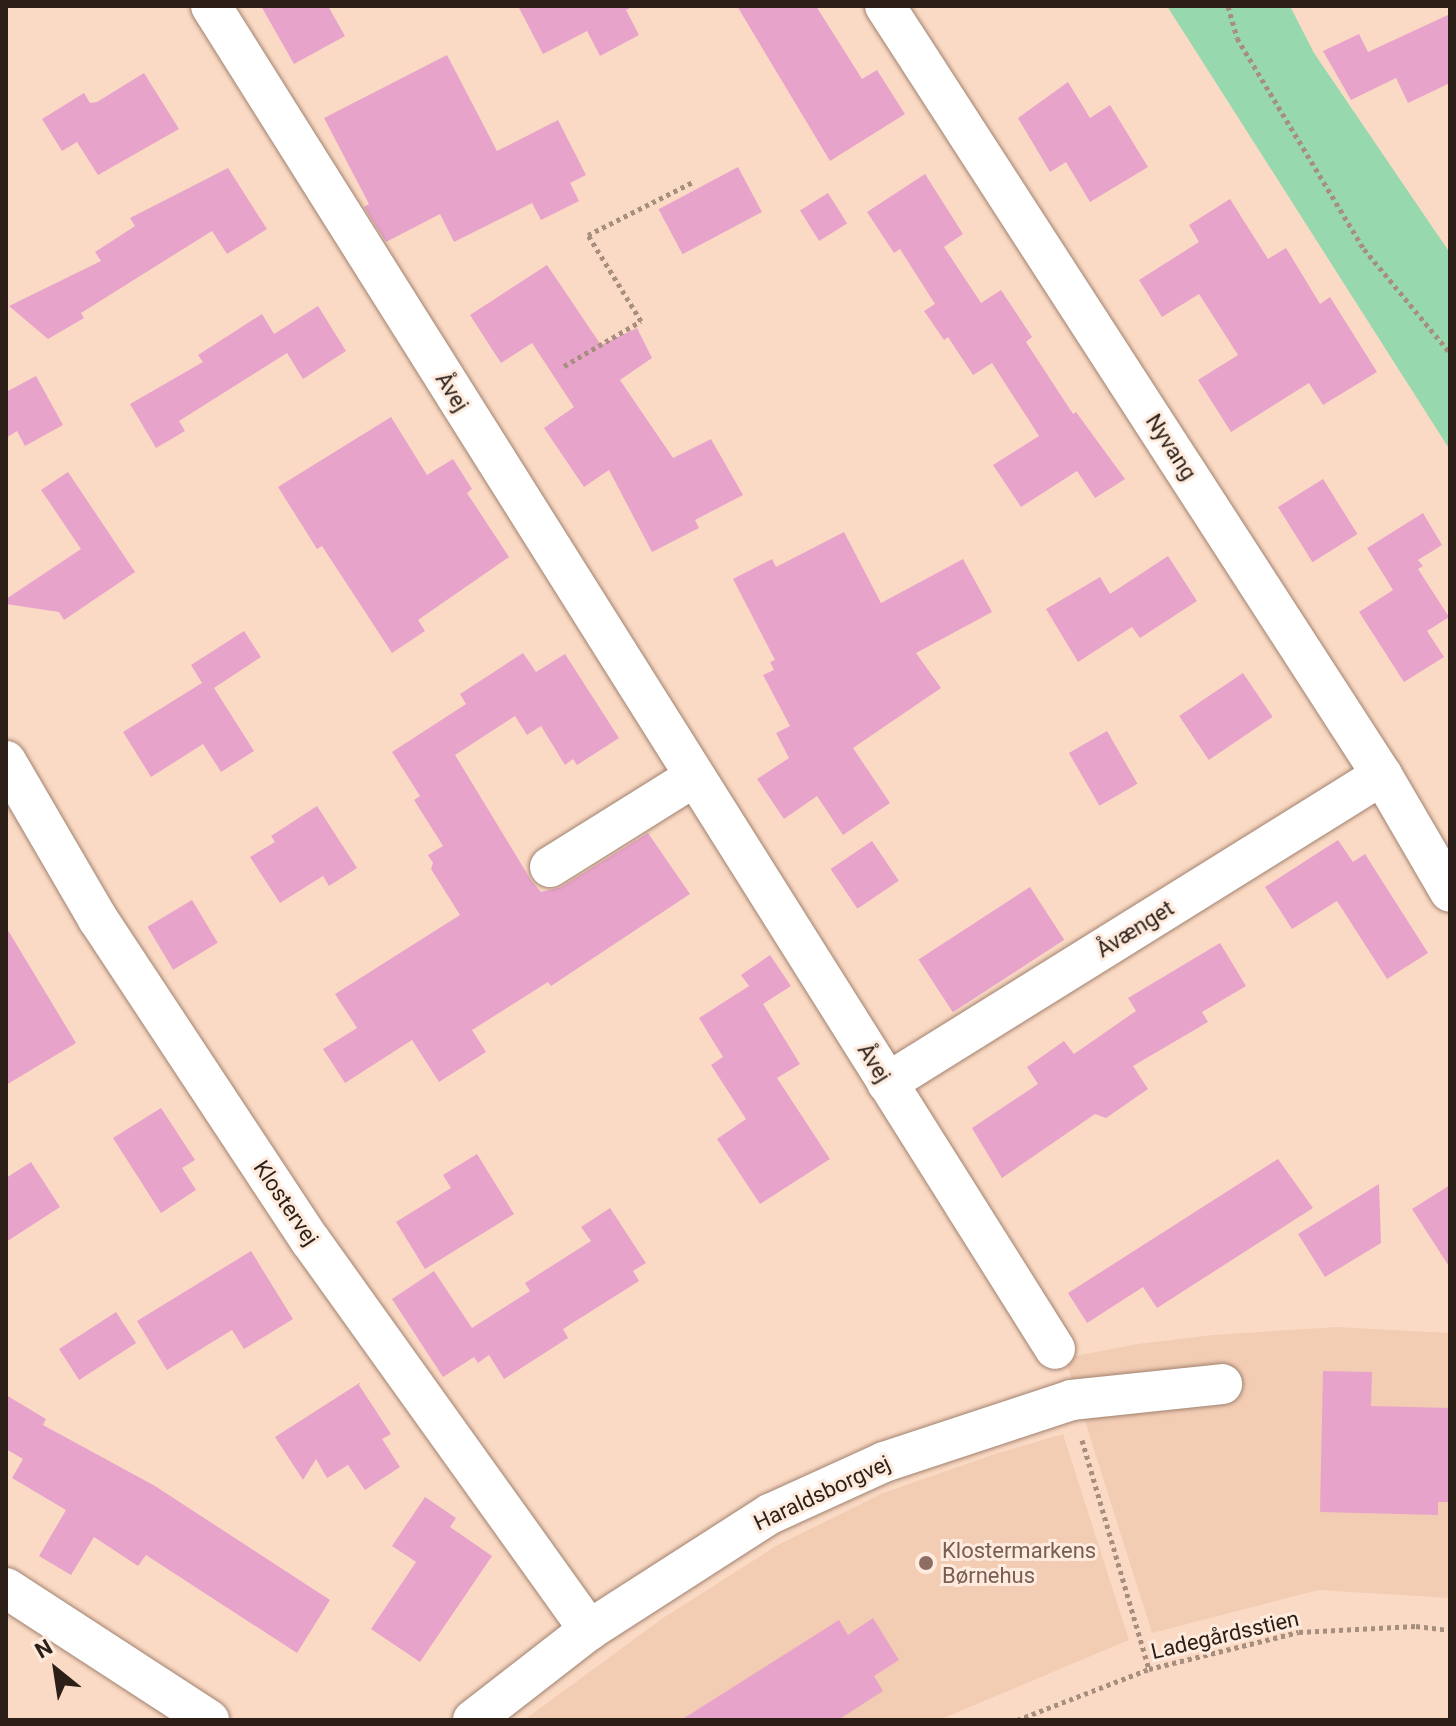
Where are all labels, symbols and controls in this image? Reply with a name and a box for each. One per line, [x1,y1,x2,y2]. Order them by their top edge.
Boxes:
street label: Åvej [430,368,474,416]
street label: Nyvang [1140,409,1202,485]
street label: Åvænget [1091,895,1179,963]
street label: Åvej [852,1039,896,1087]
street label: Klostervej [248,1155,324,1251]
street label: Haraldsborgvej [749,1450,895,1536]
place label: Klostermarkens Børnehus [942,1537,1096,1588]
marker: Klostermarkens Børnehus [917,1554,935,1572]
street label: Ladegårdsstien [1148,1605,1302,1665]
north arrow [16,1630,96,1710]
text: N [31,1634,57,1663]

